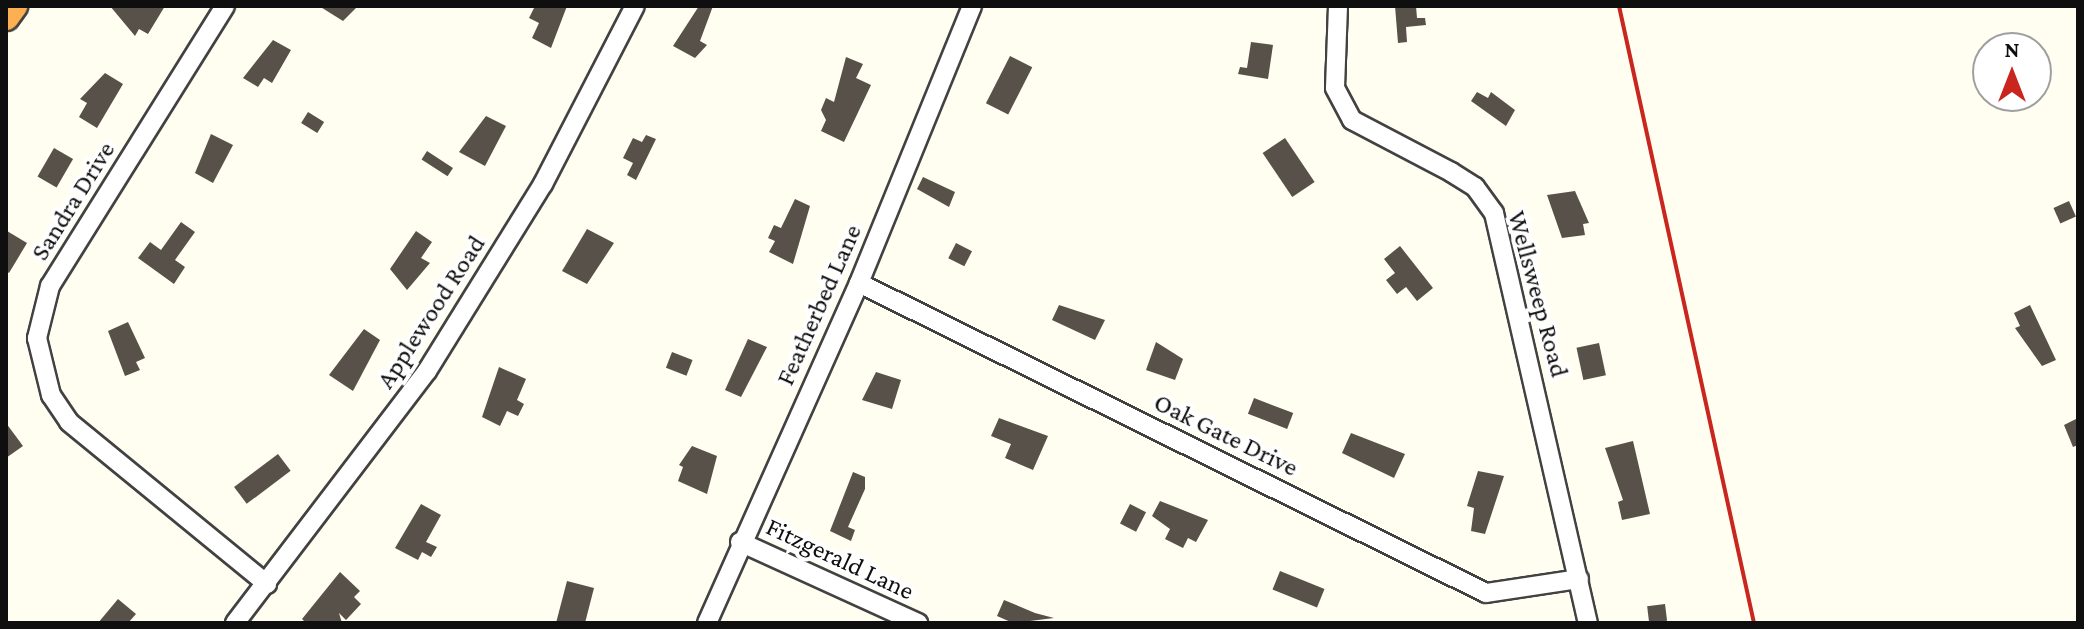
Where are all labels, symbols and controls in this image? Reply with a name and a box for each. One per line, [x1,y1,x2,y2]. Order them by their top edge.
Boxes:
north arrow [1972,32,2052,112]
text: N [2005,37,2020,62]
street label: Sandra Drive [24,136,122,266]
street label: Wellsweep Road [1501,207,1575,381]
street label: Featherbed Lane [770,220,868,390]
street label: Applewood Road [370,230,492,394]
street label: Oak Gate Drive [1149,387,1303,483]
street label: Fitzgerald Lane [761,511,919,607]

